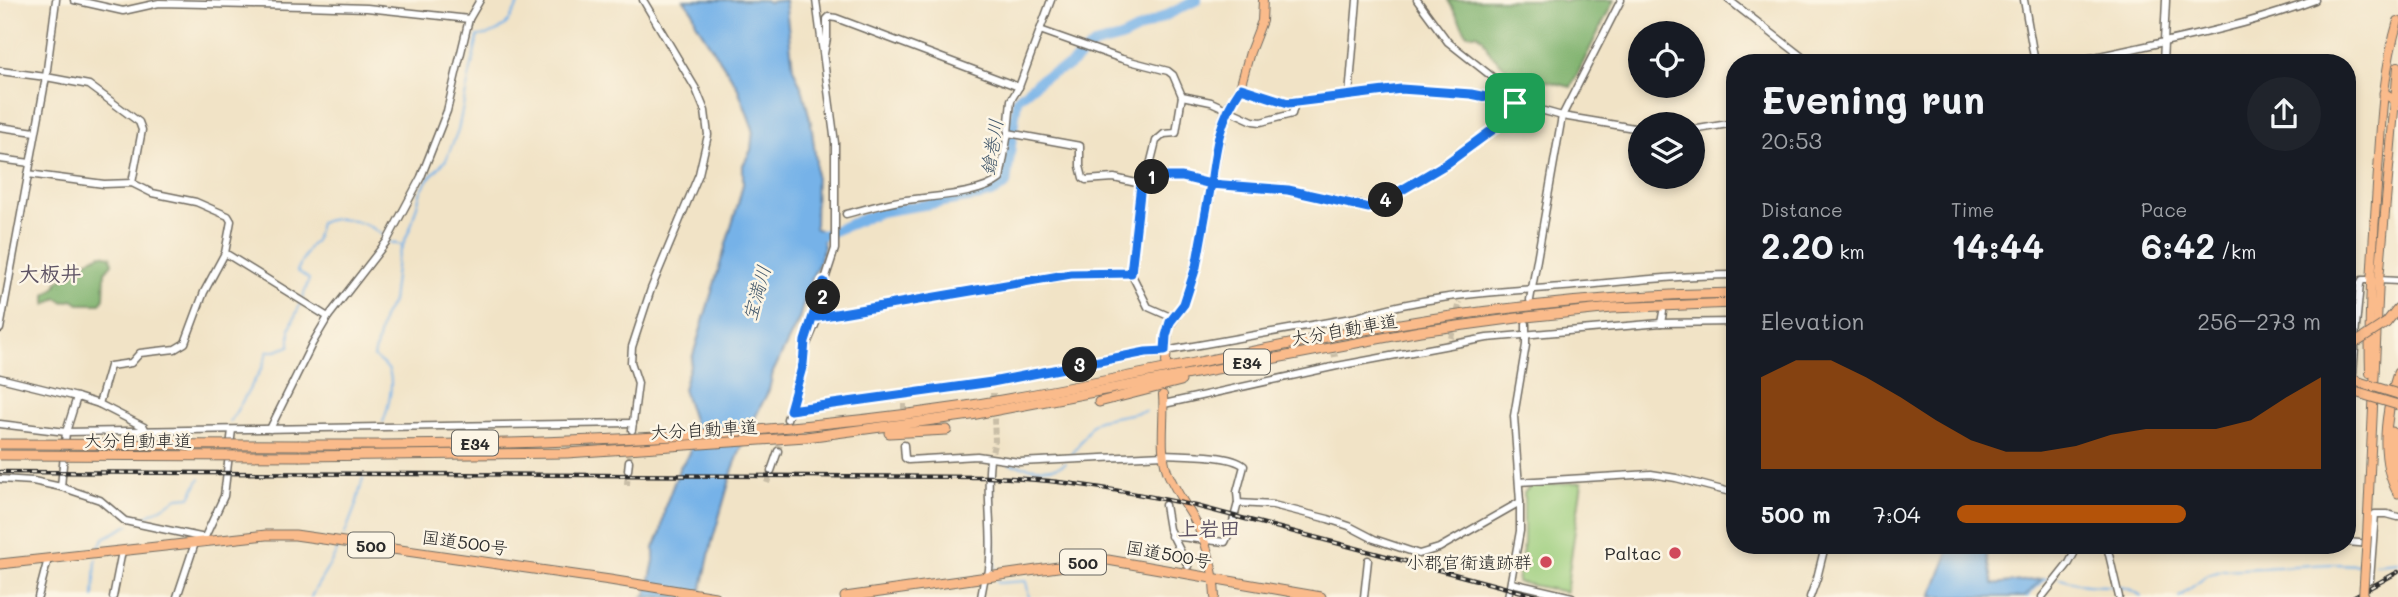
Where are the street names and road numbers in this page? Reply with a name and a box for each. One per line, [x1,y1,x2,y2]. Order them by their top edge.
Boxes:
street label: 大分自動車道 [1289,308,1399,350]
road number: E34 [1224,350,1270,374]
street label: 大分自動車道 [649,414,759,444]
street label: 大分自動車道 [84,428,192,452]
road number: E34 [452,430,498,456]
street label: 国道500号 [420,524,510,560]
road number: 500 [348,532,394,558]
street label: 国道500号 [1124,535,1214,573]
road number: 500 [1060,550,1106,575]

